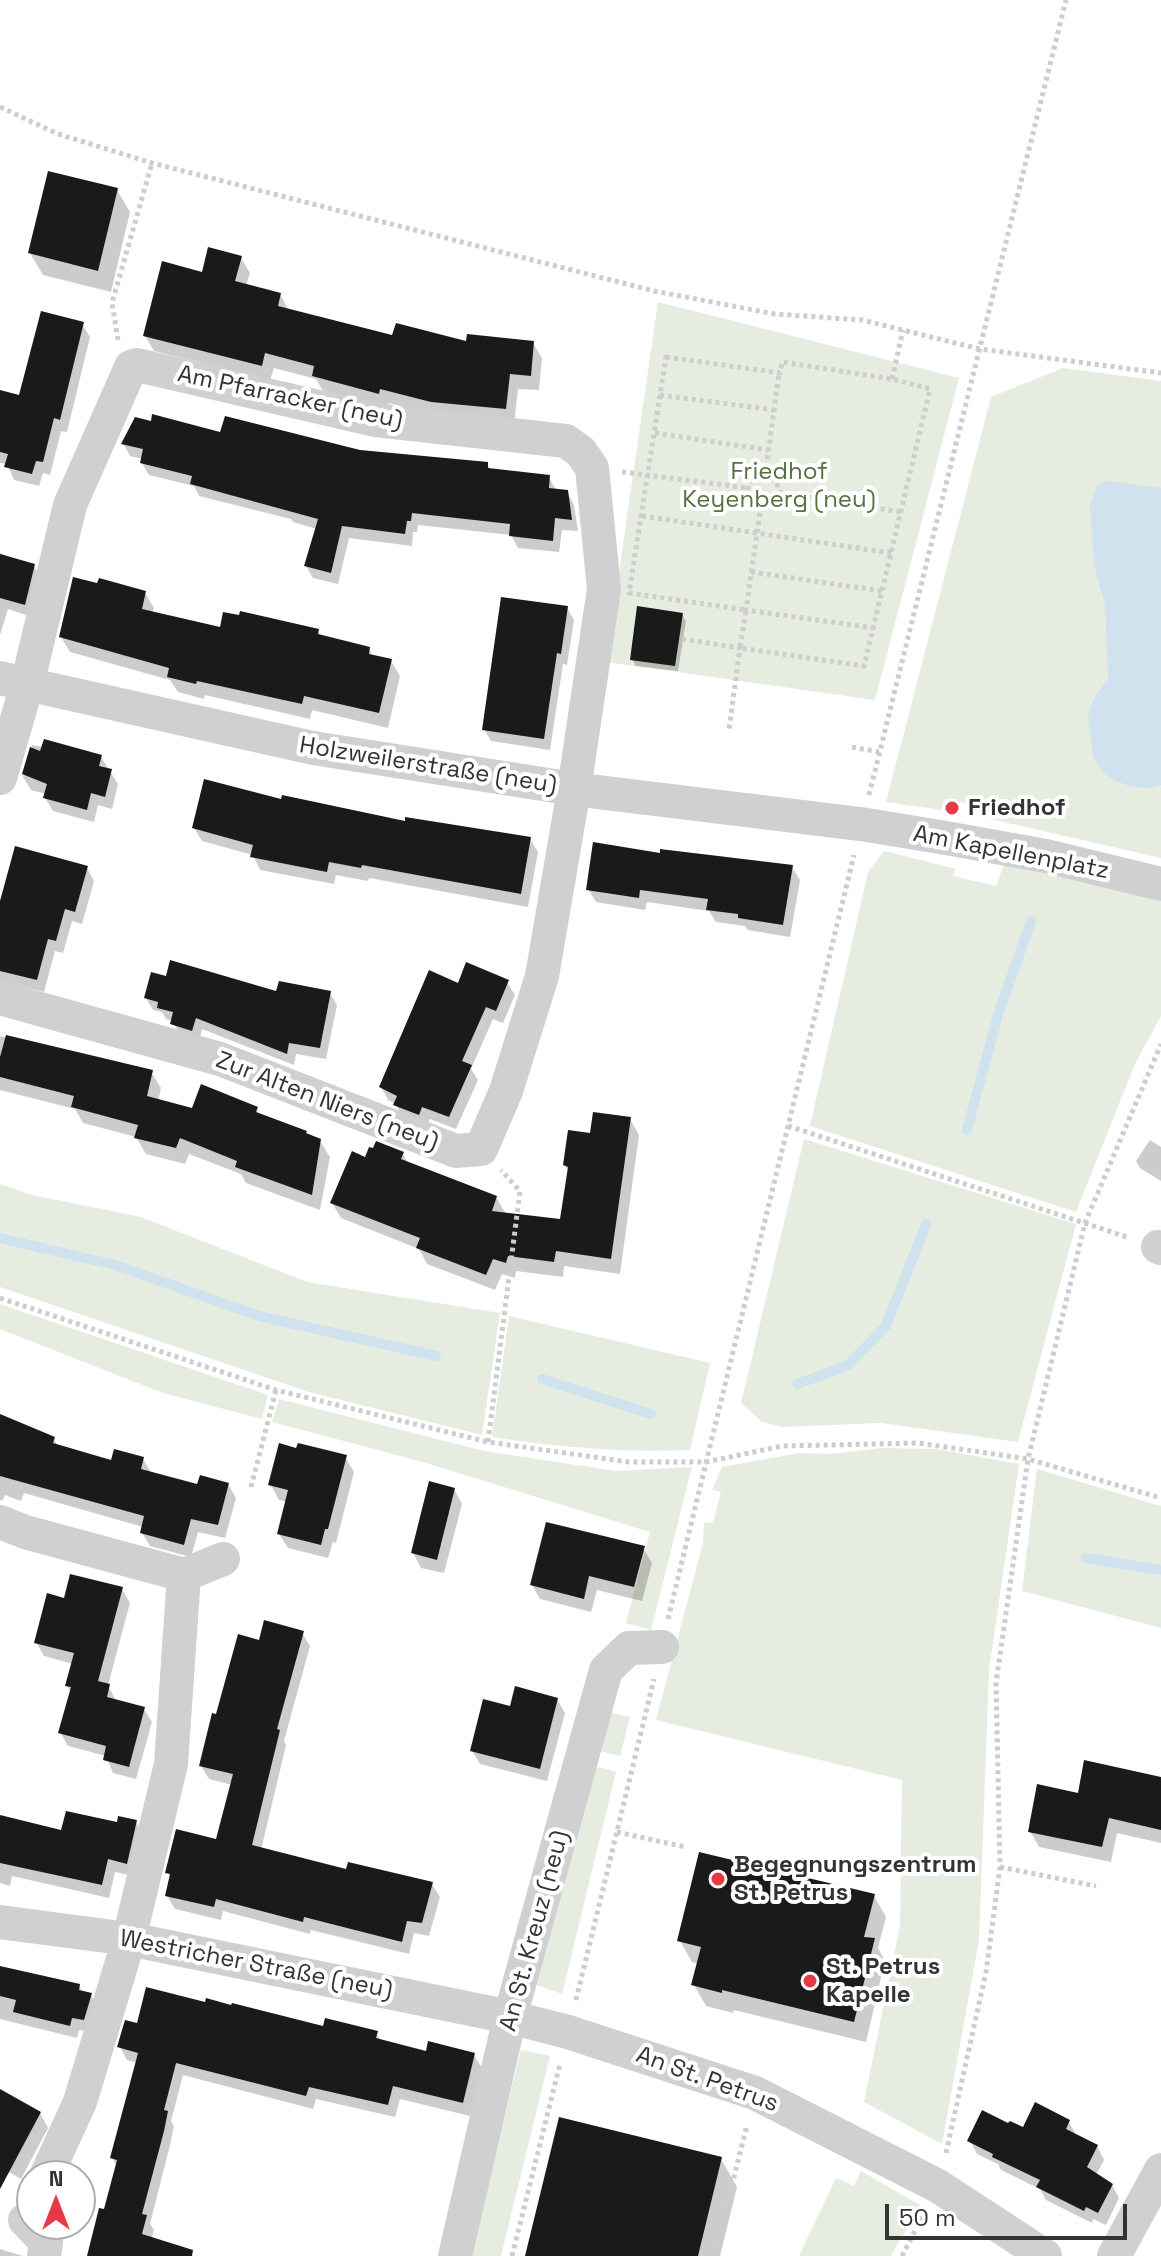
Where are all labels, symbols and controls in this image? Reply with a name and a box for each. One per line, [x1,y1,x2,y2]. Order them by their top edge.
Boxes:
street label: Am Pfarracker (neu) [175,360,405,436]
park label: Friedhof Keyenberg (neu) [682,458,876,514]
street label: Holzweilerstraße (neu) [297,731,559,801]
place label: Friedhof [968,794,1065,822]
marker: Friedhof [943,799,961,817]
street label: Am Kapellenplatz [911,820,1111,886]
street label: Zur Alten Niers (neu) [212,1046,442,1158]
street label: An St. Kreuz (neu) [494,1828,576,2034]
place label: Begegnungszentrum St. Petrus [734,1851,977,1907]
marker: Begegnungszentrum St. Petrus [709,1870,727,1888]
street label: Westricher Straße (neu) [117,1924,395,2006]
place label: St. Petrus Kapelle [826,1953,940,2009]
marker: St. Petrus Kapelle [801,1972,819,1990]
street label: An St. Petrus [632,2041,782,2119]
north arrow [16,2160,96,2240]
text: N [49,2164,63,2192]
scale bar [889,2188,1131,2238]
text: 50 m [899,2202,956,2233]

